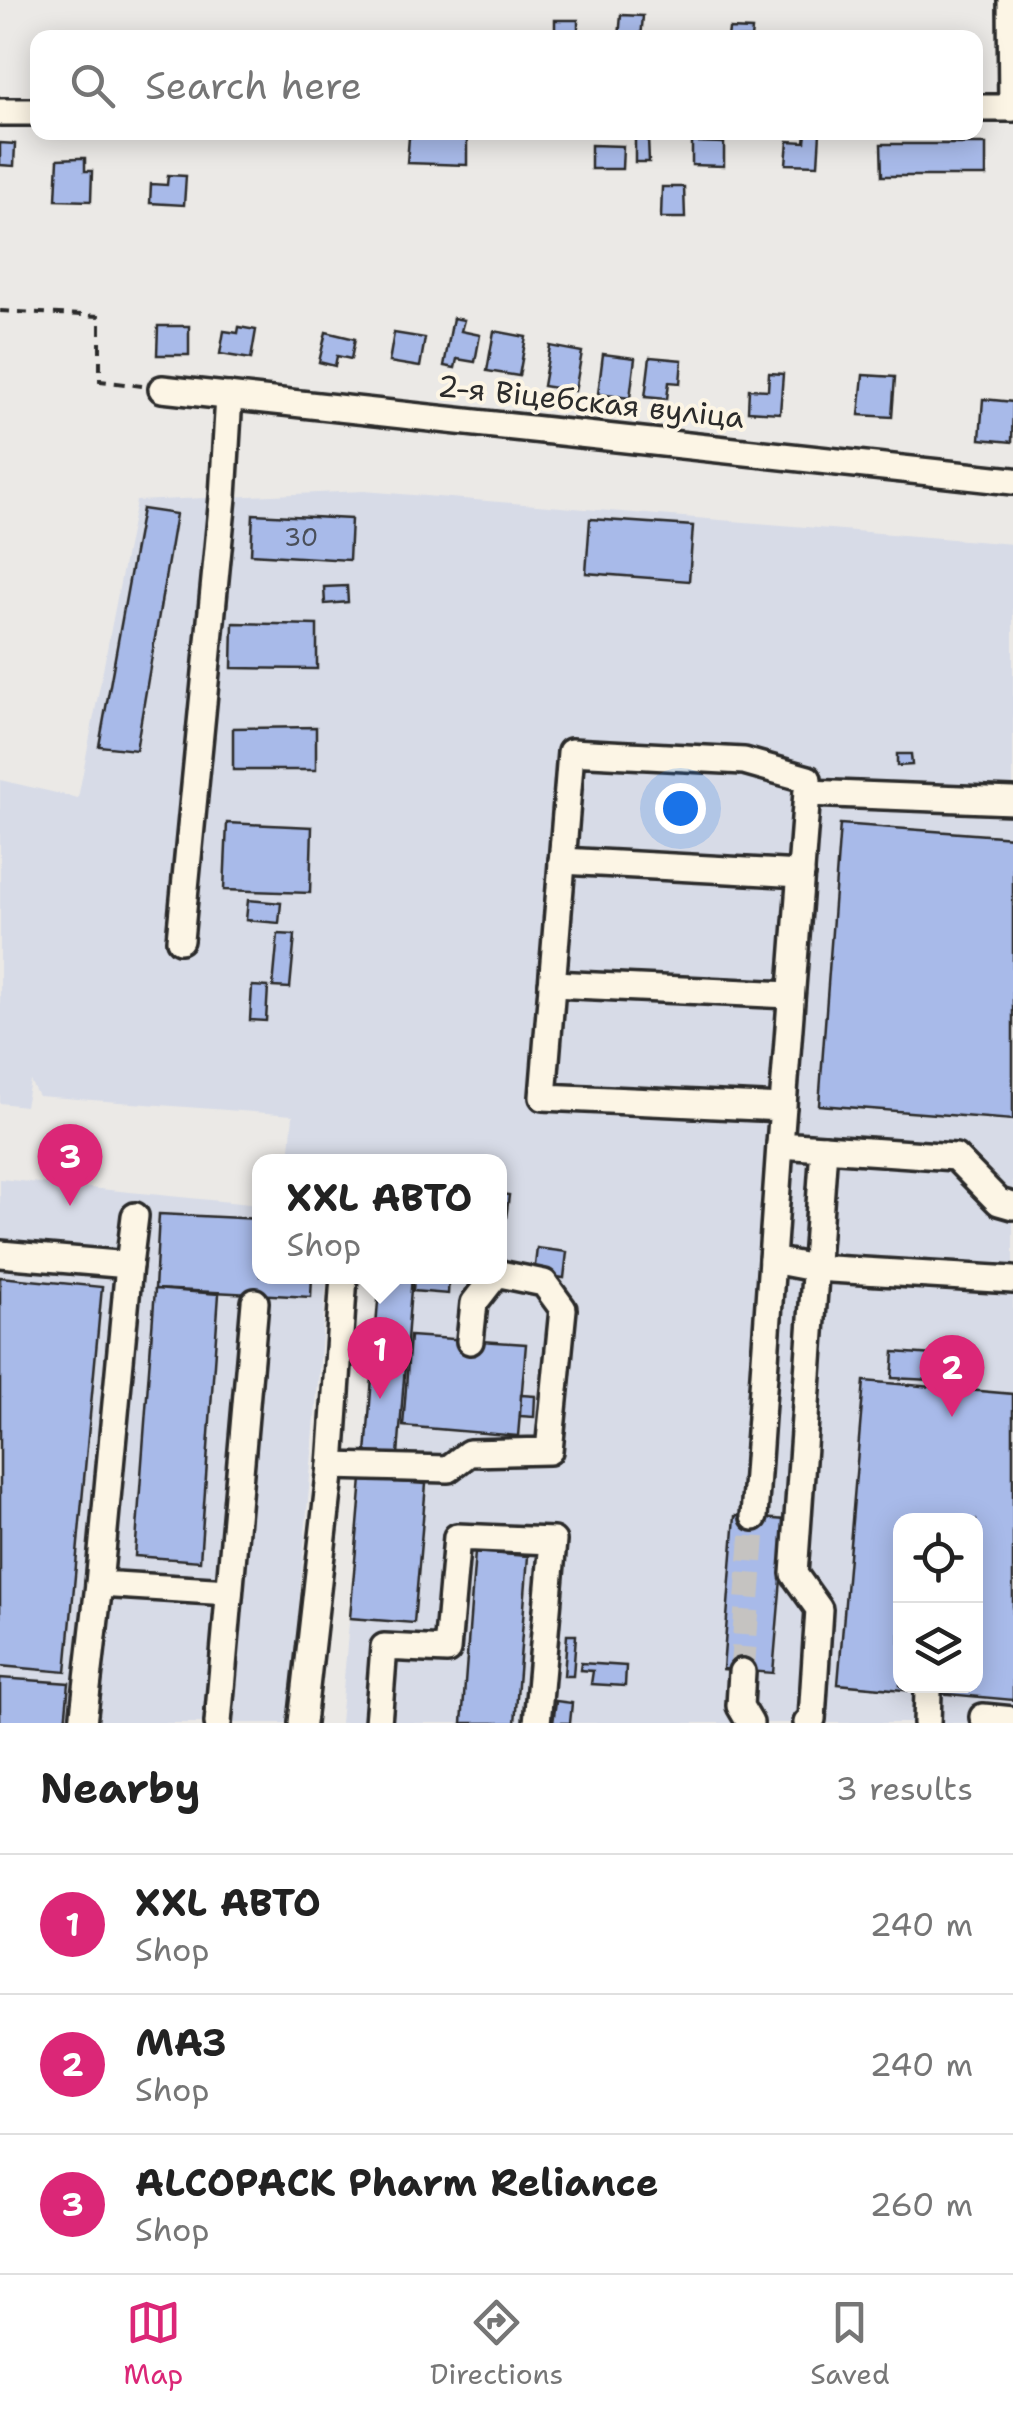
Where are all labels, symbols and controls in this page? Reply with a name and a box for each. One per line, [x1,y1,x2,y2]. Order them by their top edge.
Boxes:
search box [30,30,983,140]
icon: search [65,58,120,113]
text: Search here [145,60,362,111]
street label: 2-я Віцебская вуліца [436,365,747,438]
house number: 30 [284,520,318,554]
your location [655,783,706,834]
pin: 3 [38,1124,102,1206]
popup [252,1154,507,1284]
text: XXL АВТО [287,1172,472,1223]
text: Shop [287,1223,361,1266]
pin: 1 [348,1316,412,1399]
pin: 2 [920,1334,984,1417]
map controls [893,1513,983,1693]
button: locate [893,1513,983,1603]
button: layers [893,1603,983,1693]
text: Nearby [40,1760,200,1816]
text: 3 results [836,1767,973,1810]
text: XXL АВТО [135,1877,321,1928]
text: 1 [65,1903,80,1946]
text: 240 m [870,1903,973,1946]
text: Shop [135,1928,210,1971]
text: МАЗ [135,2017,226,2068]
text: 2 [61,2043,84,2086]
text: 240 m [870,2043,973,2086]
text: Shop [135,2068,210,2111]
text: ALCOPACK Pharm Reliance [135,2157,659,2208]
text: 3 [61,2183,84,2226]
text: 260 m [870,2183,973,2226]
text: Shop [135,2208,210,2251]
tab: Map [123,2295,183,2393]
tab: Directions [430,2295,563,2393]
tab: Saved [810,2295,890,2393]

